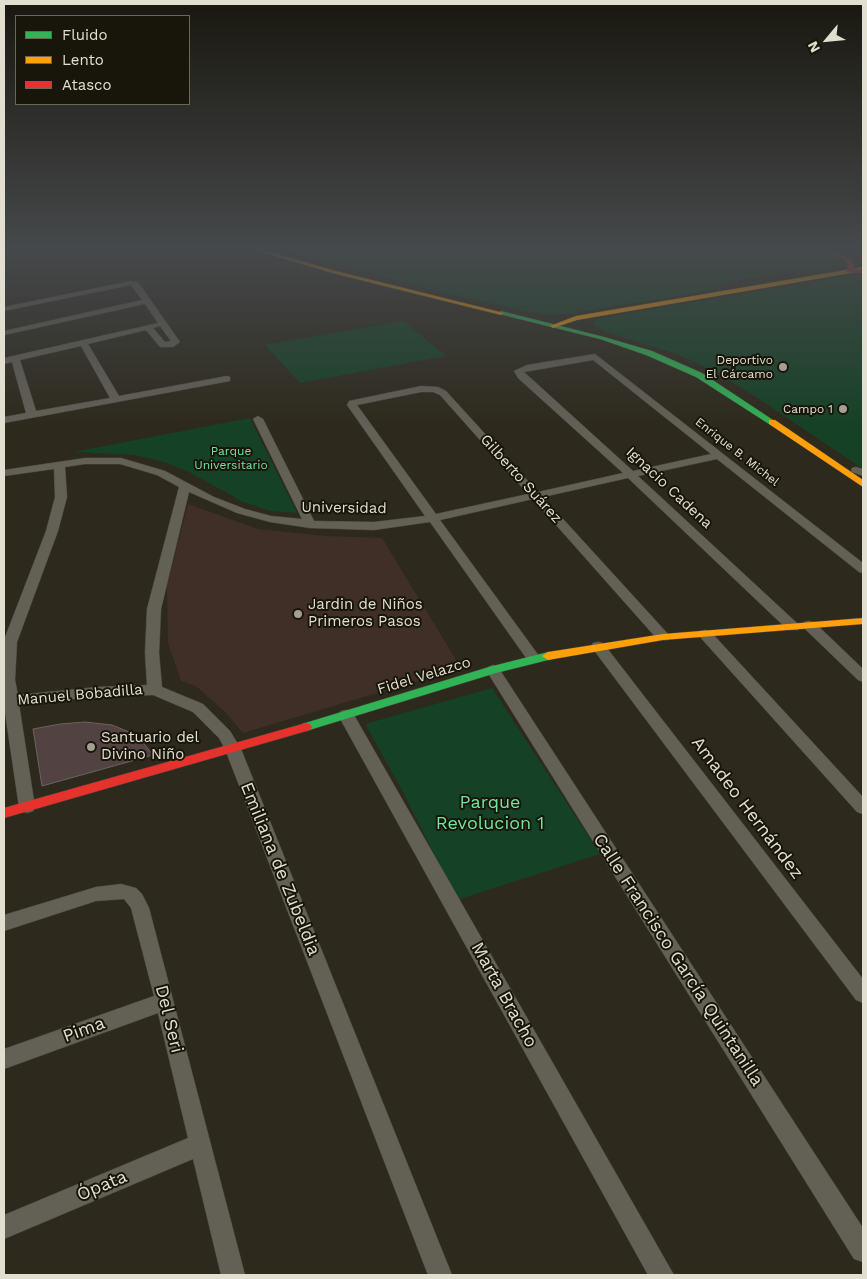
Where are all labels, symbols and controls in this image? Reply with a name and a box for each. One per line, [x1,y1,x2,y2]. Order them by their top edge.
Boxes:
legend [15,15,190,105]
north arrow [802,15,852,65]
text: Fluido [62,26,107,44]
text: N [804,39,823,55]
text: Lento [62,51,104,69]
text: Atasco [62,76,111,94]
place label: Deportivo El Cárcamo [706,353,773,381]
marker: Deportivo El Cárcamo [777,361,789,373]
place label: Campo 1 [783,402,833,416]
marker: Campo 1 [837,403,849,415]
street label: Enrique B. Michel [692,415,782,489]
street label: Gilberto Suárez [476,431,566,527]
park label: Parque Universitario [194,444,268,472]
street label: Ignacio Cadena [622,444,716,532]
street label: Universidad [301,498,387,518]
place label: Jardin de Niños Primeros Pasos [308,596,423,631]
marker: Jardin de Niños Primeros Pasos [292,608,304,620]
street label: Fidel Velazco [375,653,473,699]
street label: Manuel Bobadilla [17,681,143,709]
place label: Santuario del Divino Niño [101,729,199,764]
street label: Amadeo Hernández [687,733,807,883]
marker: Santuario del Divino Niño [85,741,97,753]
street label: Emiliana de Zubeldia [235,779,325,959]
park label: Parque Revolucion 1 [436,792,544,834]
street label: Calle Francisco García Quintanilla [588,830,768,1090]
street label: Marta Bracho [466,939,542,1051]
street label: Del Seri [150,983,188,1055]
street label: Pima [60,1012,108,1048]
street label: Ópata [74,1166,130,1206]

